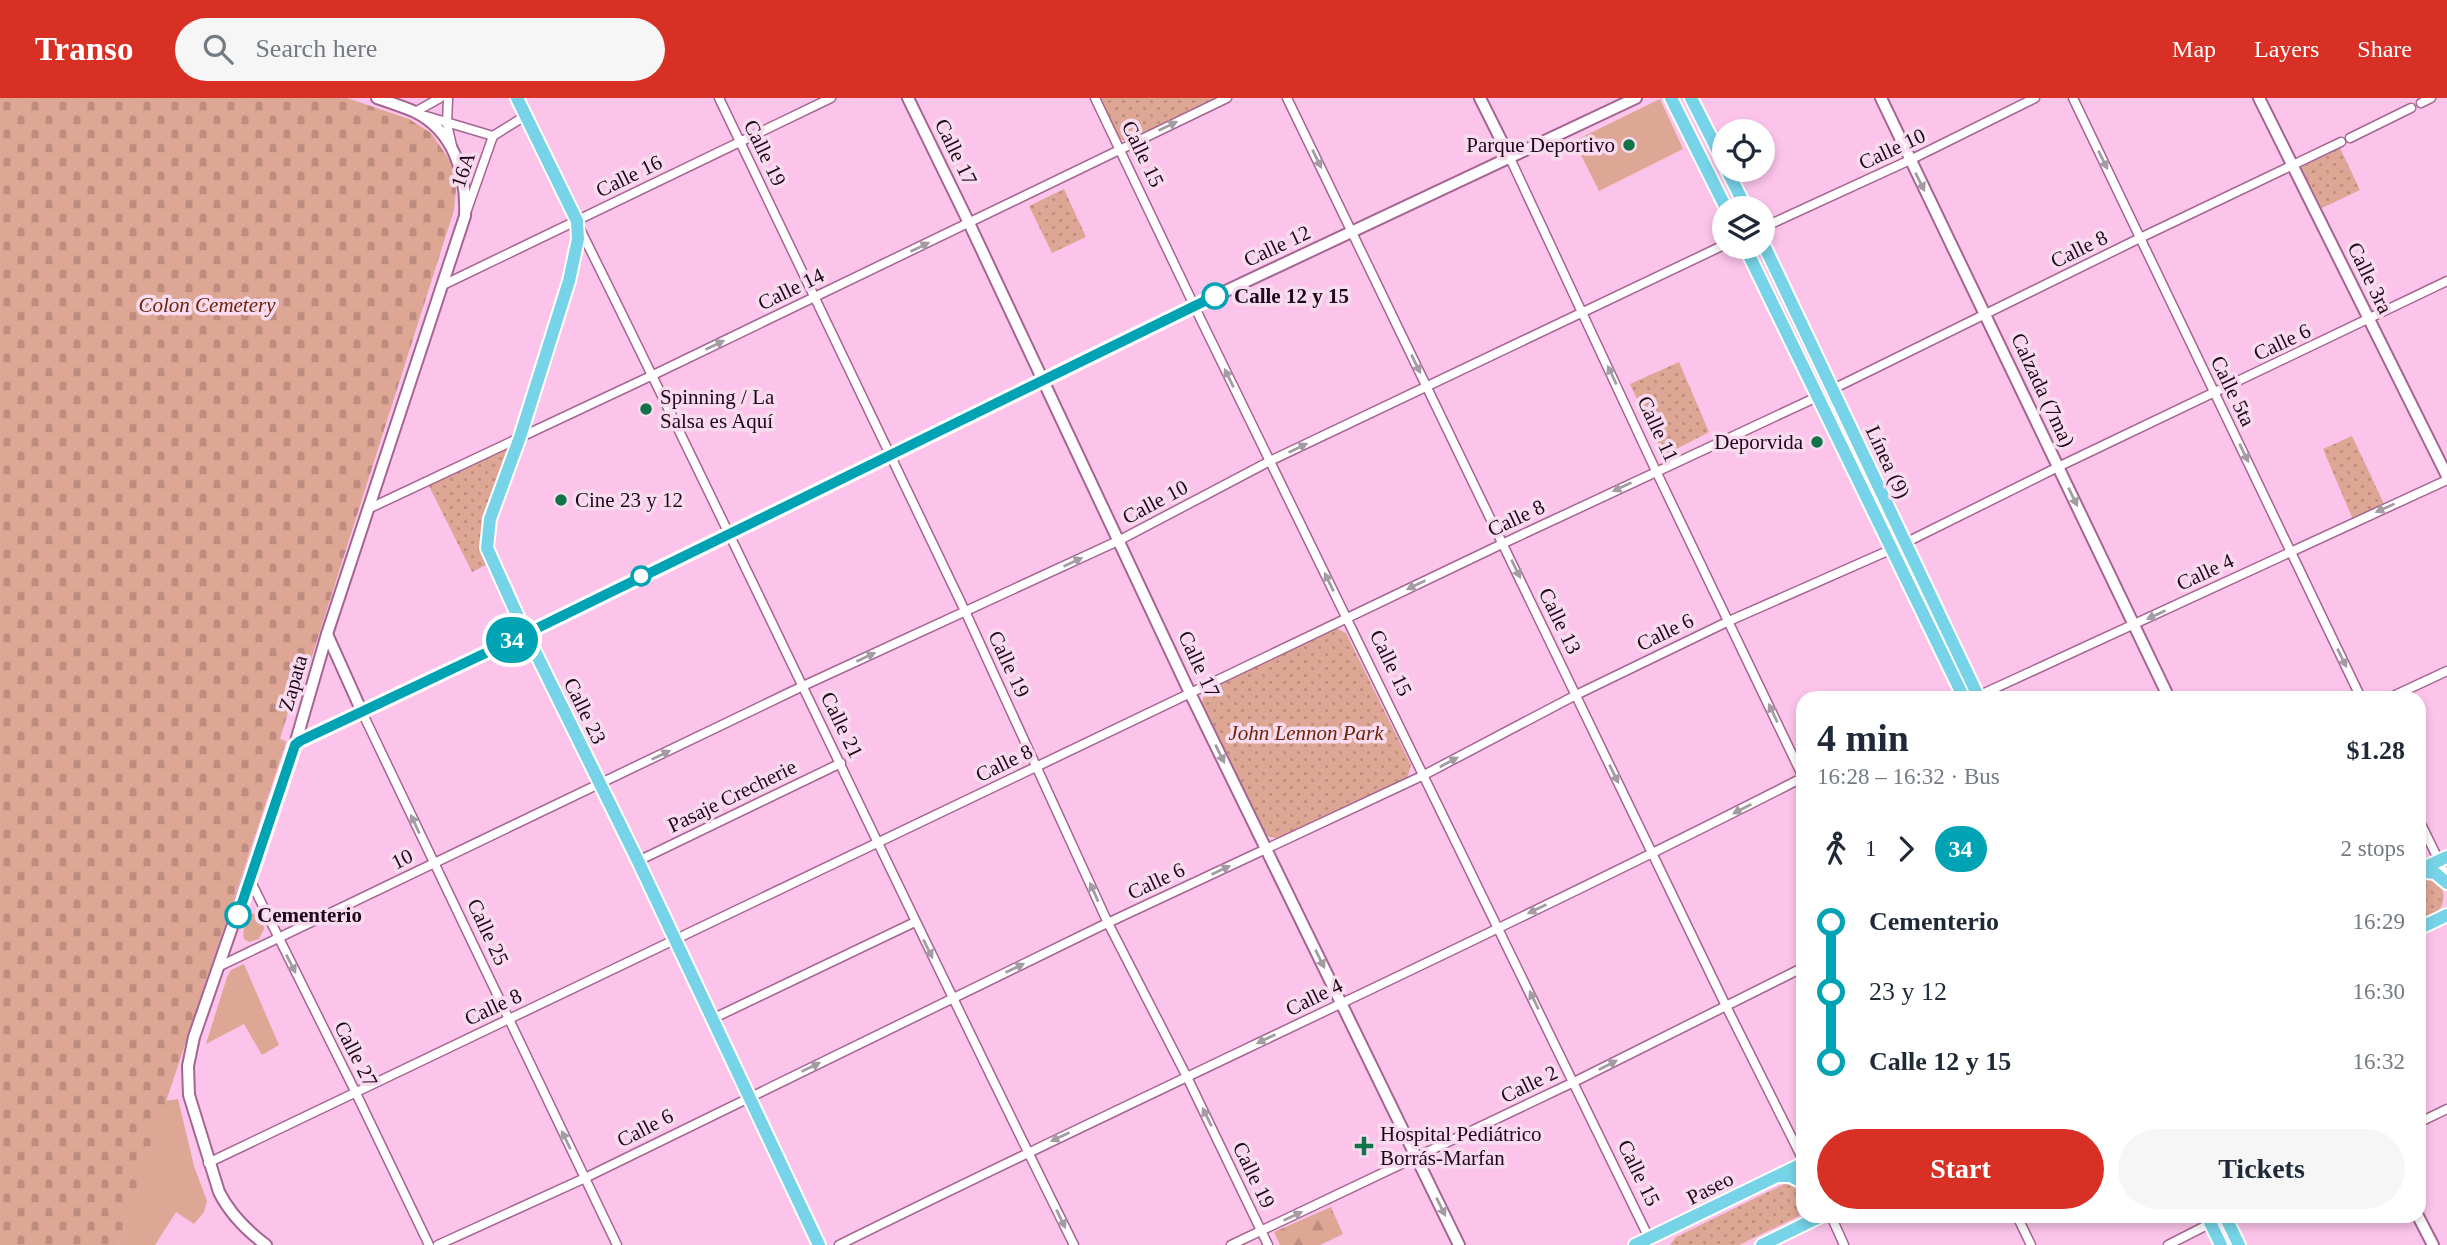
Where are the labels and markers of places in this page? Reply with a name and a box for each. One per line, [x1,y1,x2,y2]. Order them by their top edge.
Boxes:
place label: Parque Deportivo [1466,133,1615,157]
marker: Parque Deportivo [1621,137,1637,153]
marker: Calle 12 y 15 [1202,283,1228,309]
place label: Calle 12 y 15 [1234,284,1349,308]
place label: Spinning / La Salsa es Aquí [660,385,775,433]
marker: Spinning / La Salsa es Aquí [638,401,654,417]
place label: Deporvida [1714,430,1804,454]
marker: Deporvida [1809,434,1825,450]
place label: Cine 23 y 12 [575,488,683,512]
marker: Cine 23 y 12 [553,492,569,508]
unlabelled marker [631,566,651,586]
marker: Cementerio [225,902,251,928]
place label: Cementerio [257,903,362,927]
place label: Hospital Pediátrico Borrás-Marfan [1380,1122,1542,1170]
marker: Hospital Pediátrico Borrás-Marfan [1354,1136,1374,1156]

